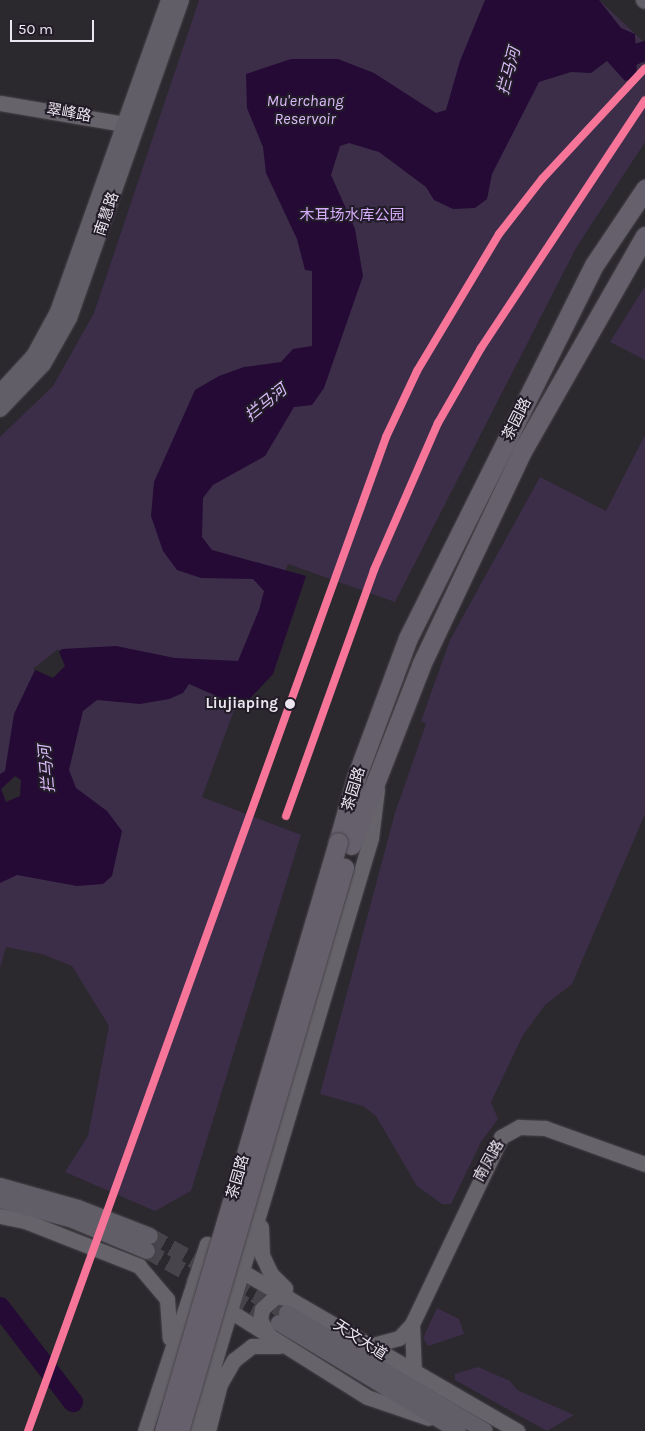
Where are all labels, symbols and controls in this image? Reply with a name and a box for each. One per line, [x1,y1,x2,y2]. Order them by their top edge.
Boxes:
scale bar [12,10,96,42]
text: 50 m [18,20,53,38]
water label: 拦马河 [494,45,524,97]
water label: Mu'erchang Reservoir [267,91,343,129]
street label: 翠峰路 [45,100,93,126]
street label: 南慧路 [91,190,123,238]
park label: 木耳场水库公园 [300,207,404,225]
water label: 拦马河 [241,380,291,426]
street label: 茶园路 [499,395,535,443]
place label: Liujiaping [205,695,278,713]
marker: Liujiaping [281,695,299,713]
water label: 拦马河 [35,744,59,794]
street label: 茶园路 [339,765,369,813]
street label: 南凤路 [470,1137,508,1185]
street label: 茶园路 [223,1153,253,1201]
street label: 天文大道 [330,1316,390,1364]

